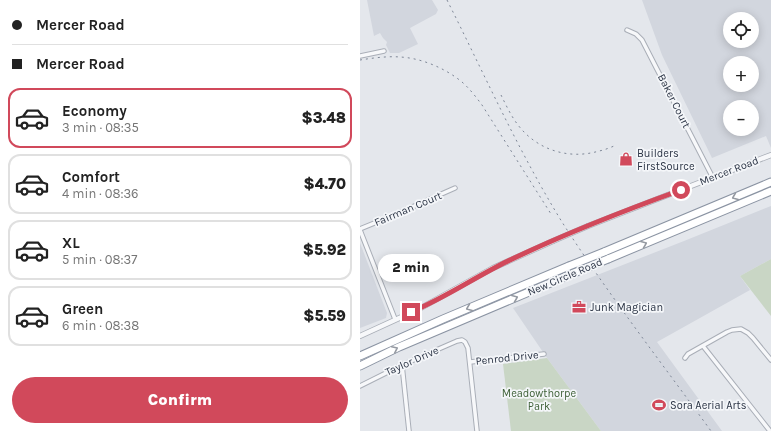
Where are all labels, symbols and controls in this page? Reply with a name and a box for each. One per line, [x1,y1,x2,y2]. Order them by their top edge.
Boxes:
map controls [723,12,759,136]
button: locate [723,12,759,48]
text: Mercer Road [36,16,125,34]
text: Mercer Road [36,55,125,73]
button: + [723,56,759,92]
street label: Baker Court [655,72,693,130]
icon: car [14,100,50,136]
button: − [723,100,759,136]
text: Economy [62,102,127,120]
text: $3.48 [301,109,346,127]
text: 3 min · 08:35 [62,120,139,135]
place label: Builders FirstSource [637,147,695,173]
shop icon: Builders FirstSource [618,151,634,167]
street label: Mercer Road [698,154,760,188]
icon: car [14,166,50,202]
text: Comfort [62,168,120,186]
text: $4.70 [303,175,346,193]
route start [672,181,690,199]
text: 4 min · 08:36 [62,186,139,201]
street label: Fairman Court [372,189,444,229]
one-way arrow [732,192,740,200]
icon: car [14,232,50,268]
text: XL [62,234,80,252]
text: $5.92 [303,241,346,259]
one-way arrow [640,241,648,249]
text: 5 min · 08:37 [62,252,137,267]
callout: 2 min [378,254,444,282]
street label: New Circle Road [526,255,604,299]
text: 2 min [392,260,430,275]
one-way arrow [510,295,518,303]
icon: car [14,298,50,334]
office icon: Junk Magician [571,299,587,315]
text: Green [62,300,103,318]
place label: Junk Magician [590,301,663,314]
route end [402,303,420,321]
one-way arrow [465,304,472,312]
text: $5.59 [303,307,346,325]
text: 6 min · 08:38 [62,318,139,333]
street label: Taylor Drive [383,343,441,379]
one-way arrow [391,346,398,354]
street label: Penrod Drive [475,348,539,368]
button: Confirm [12,377,348,423]
park label: Meadowthorpe Park [502,387,577,413]
sports icon: Sora Aerial Arts [651,397,667,413]
place label: Sora Aerial Arts [670,399,747,412]

